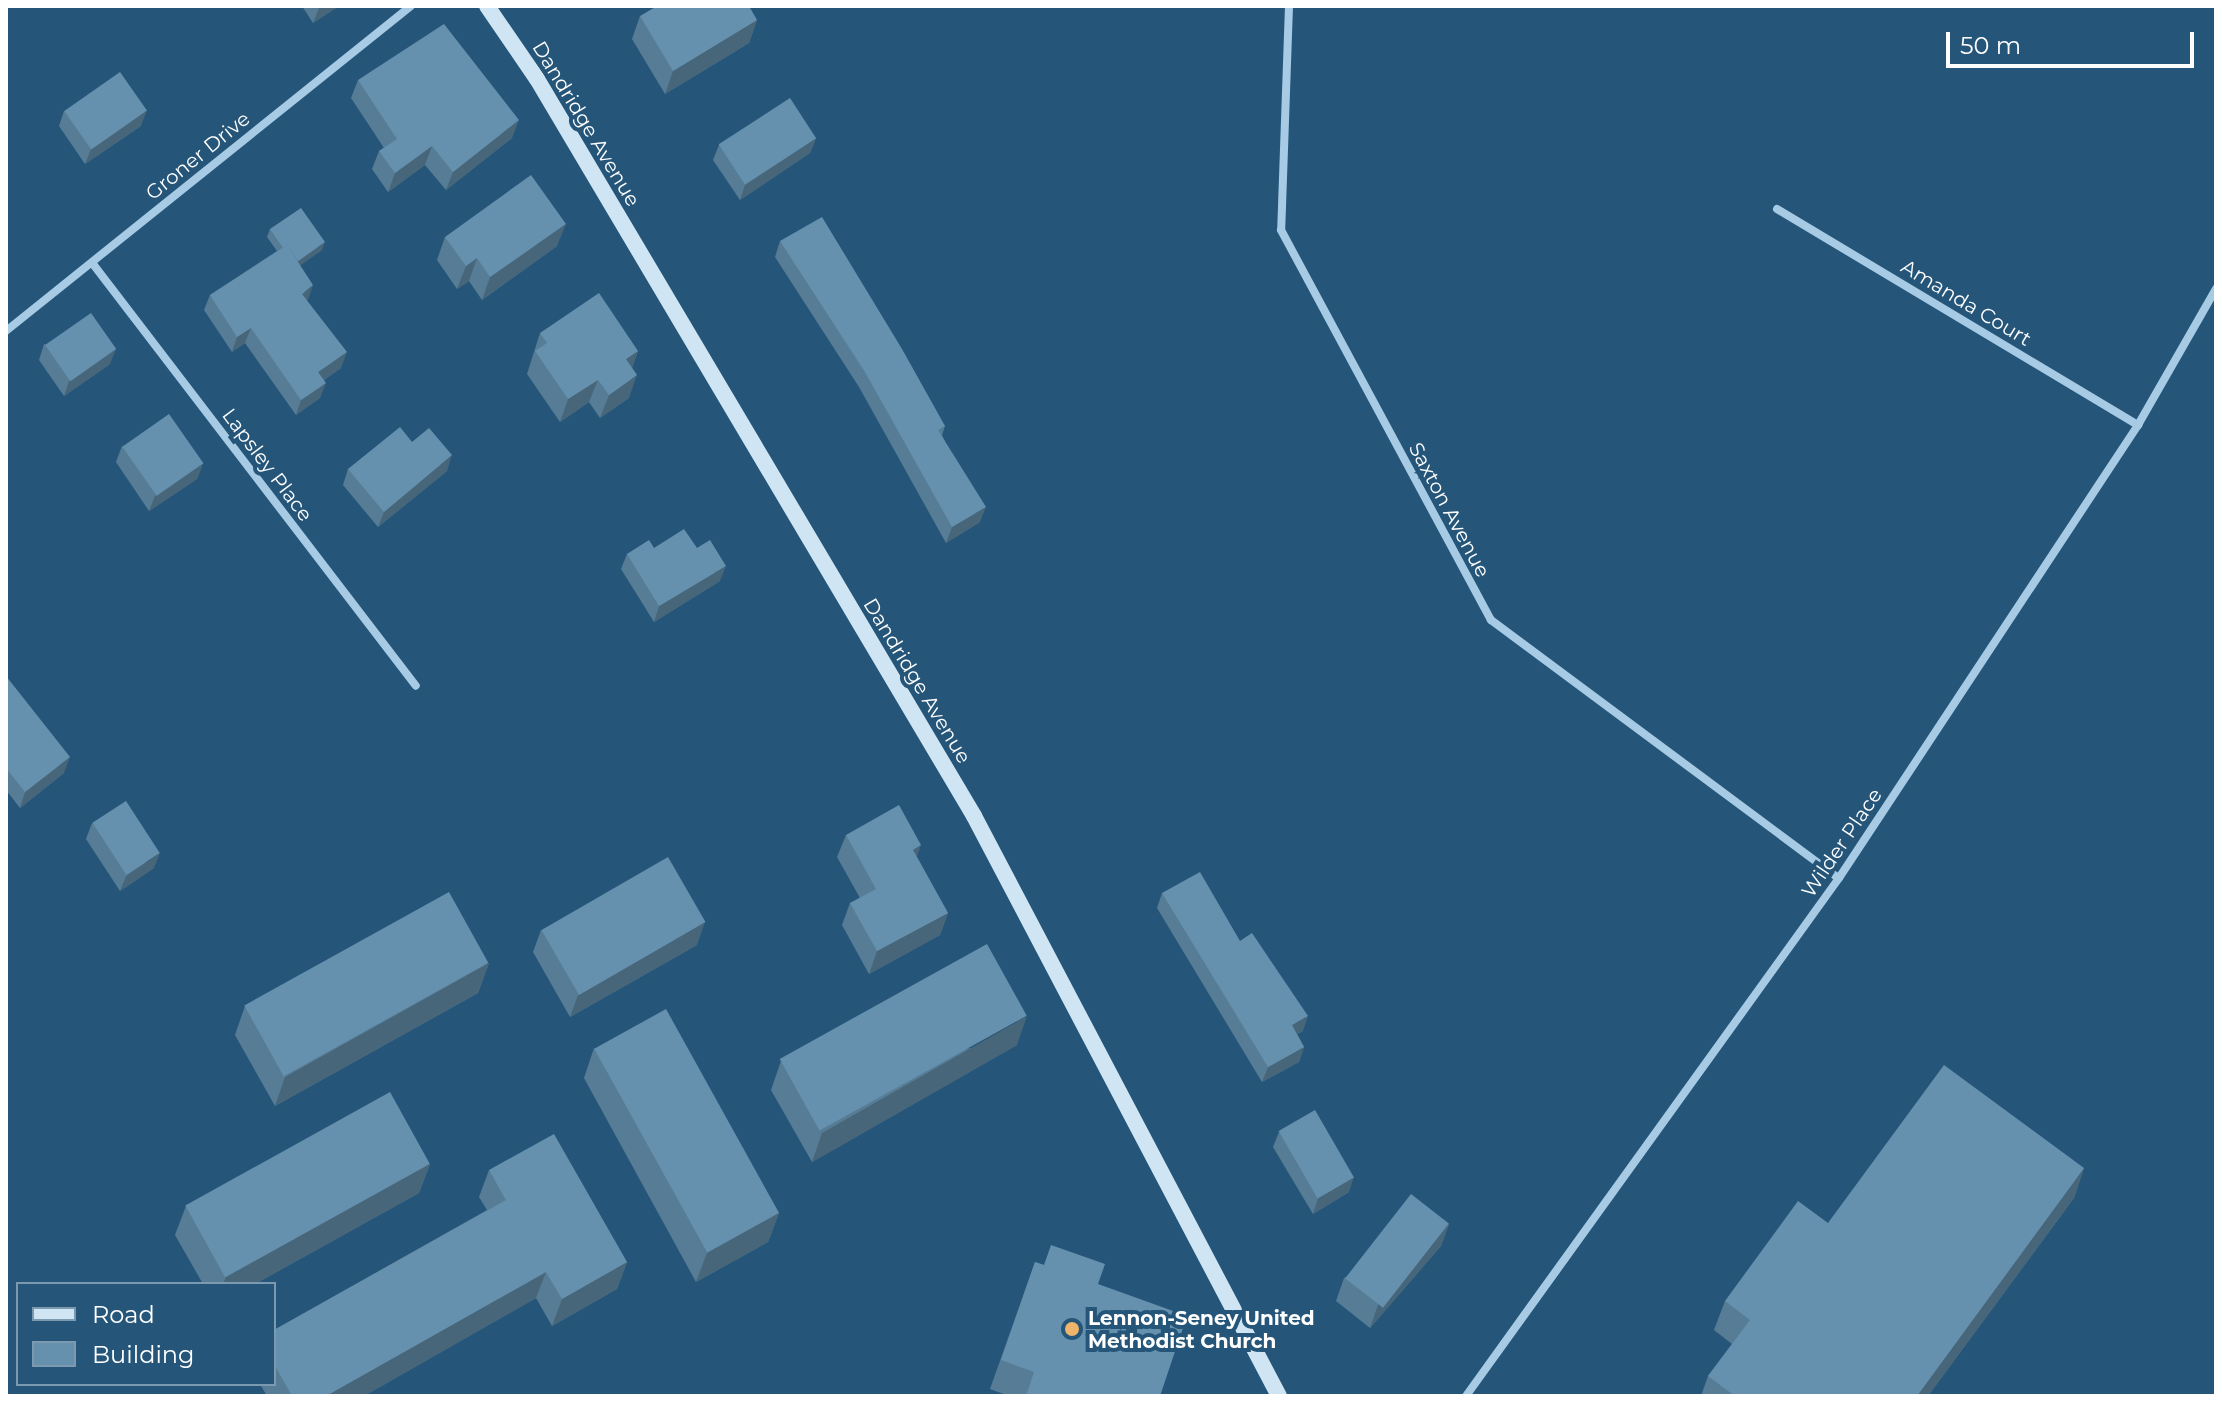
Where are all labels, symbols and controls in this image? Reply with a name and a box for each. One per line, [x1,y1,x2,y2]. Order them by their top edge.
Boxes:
scale bar [1950,16,2198,66]
text: 50 m [1960,31,2021,60]
street label: Dandridge Avenue [527,37,645,211]
street label: Groner Drive [141,107,255,205]
street label: Amanda Court [1897,255,2035,351]
street label: Lapsley Place [217,404,317,526]
street label: Saxton Avenue [1403,438,1495,582]
street label: Dandridge Avenue [858,594,976,768]
street label: Wilder Place [1797,784,1887,902]
legend [16,1282,276,1386]
text: Road [92,1300,155,1329]
place label: Lennon-Seney United Methodist Church [1088,1306,1315,1353]
marker: Lennon-Seney United Methodist Church [1063,1320,1081,1338]
text: Building [92,1340,195,1369]

